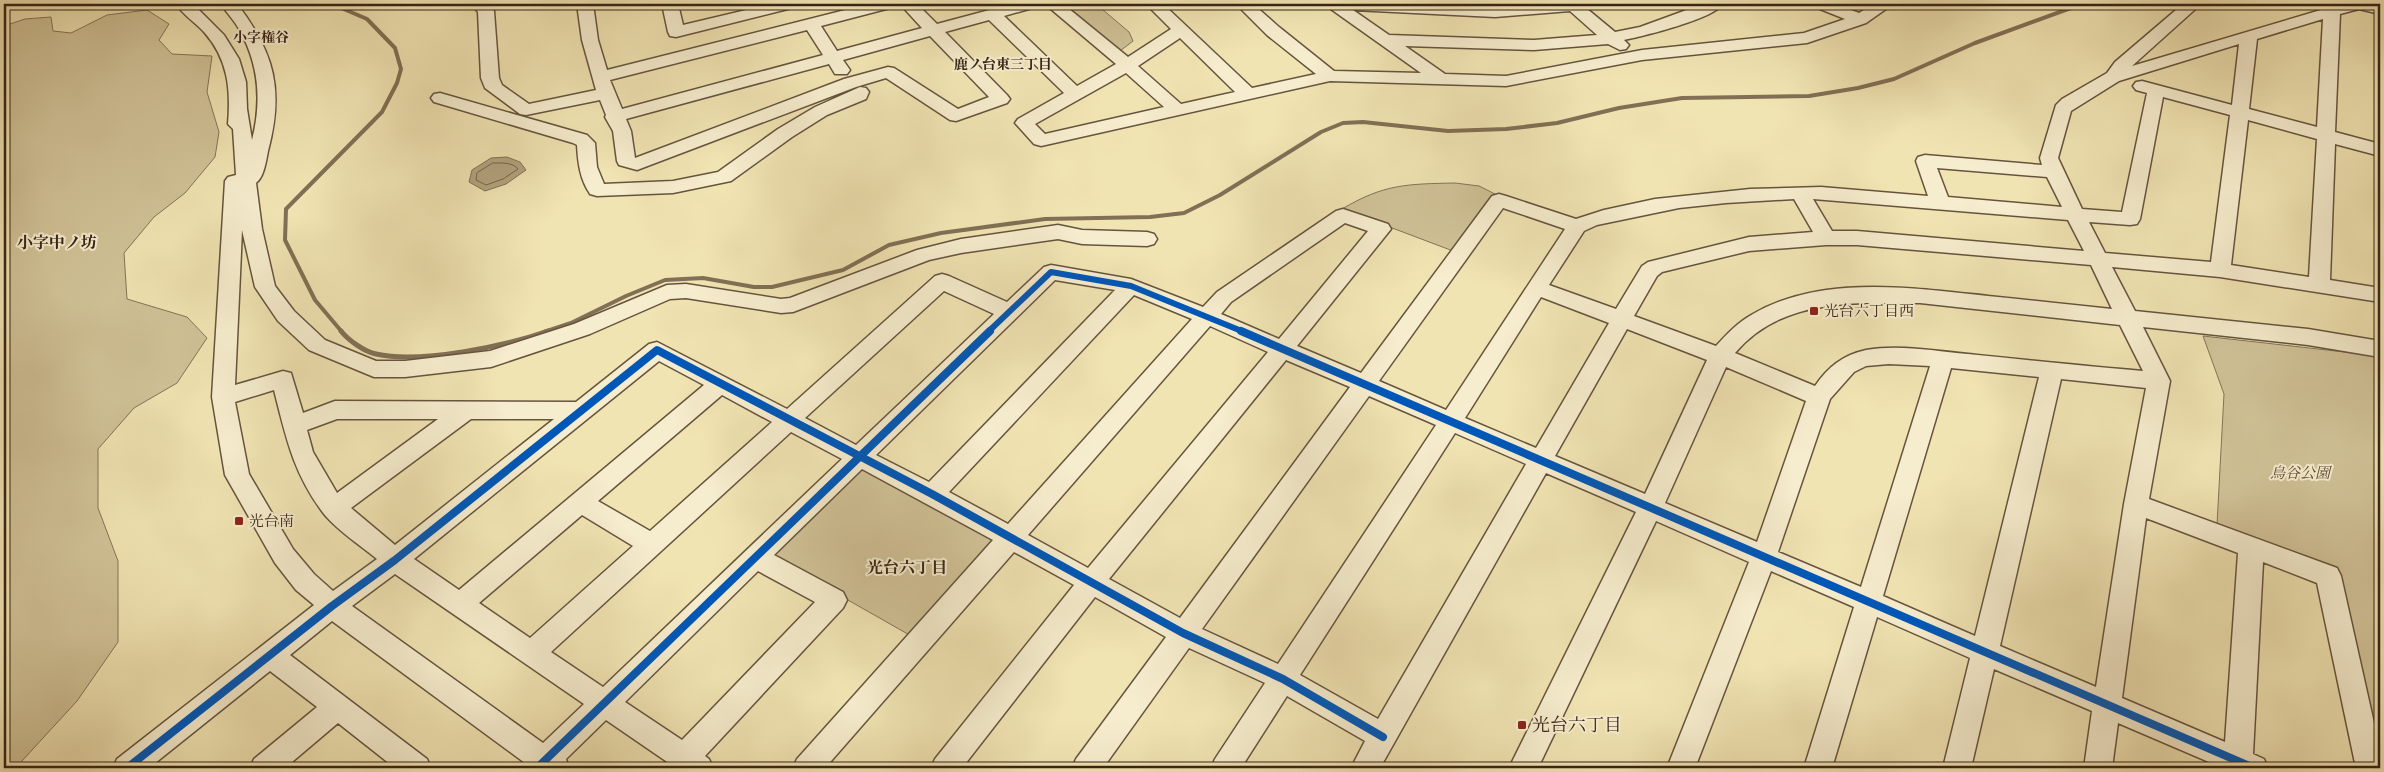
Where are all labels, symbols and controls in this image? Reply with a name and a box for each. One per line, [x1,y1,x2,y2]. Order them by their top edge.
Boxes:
district label: 小字権谷 [233,29,289,46]
district label: 鹿ノ台東三丁目 [954,56,1052,73]
district label: 小字中ノ坊 [17,233,97,252]
place label: 光台六丁目西 [1824,302,1914,320]
marker: 光台六丁目西 [1808,305,1820,317]
park label: 鳥谷公園 [2270,464,2333,482]
place label: 光台南 [249,512,294,530]
marker: 光台南 [233,515,245,527]
district label: 光台六丁目 [867,558,947,577]
place label: 光台六丁目 [1532,714,1622,736]
marker: 光台六丁目 [1516,719,1528,731]

